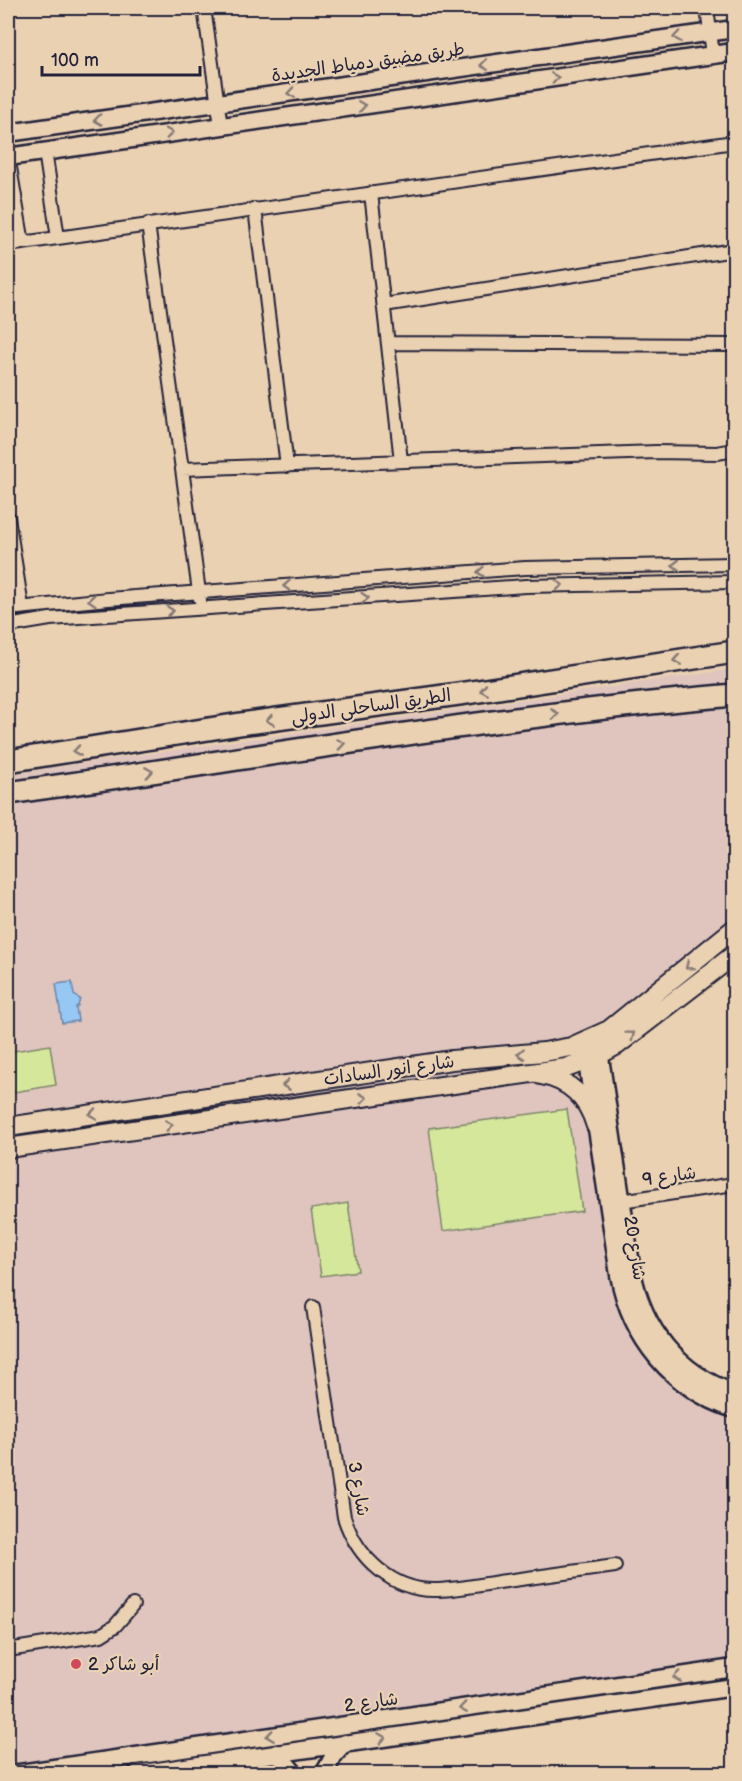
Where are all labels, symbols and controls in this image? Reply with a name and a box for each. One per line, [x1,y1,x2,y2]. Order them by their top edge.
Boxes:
one-way arrow [672,31,681,43]
scale bar [42,39,200,77]
street label: طريق مضيق دمياط الجديدة [270,39,466,86]
text: 100 m [51,50,99,71]
one-way arrow [479,58,488,70]
one-way arrow [551,72,560,84]
one-way arrow [286,86,295,98]
one-way arrow [358,100,367,112]
one-way arrow [93,114,102,126]
one-way arrow [165,128,174,140]
one-way arrow [672,559,681,572]
one-way arrow [477,565,486,578]
one-way arrow [282,579,291,592]
one-way arrow [555,579,564,592]
one-way arrow [360,592,369,605]
one-way arrow [88,593,97,606]
one-way arrow [166,605,175,618]
one-way arrow [672,654,681,666]
one-way arrow [479,684,489,696]
street label: الطريق الساحلى الدولى [290,685,452,728]
one-way arrow [551,708,560,720]
one-way arrow [265,713,275,726]
one-way arrow [336,738,346,751]
one-way arrow [73,744,82,756]
one-way arrow [144,767,153,779]
one-way arrow [685,958,696,969]
one-way arrow [624,1031,635,1042]
one-way arrow [516,1047,525,1060]
street label: شارع انور السادات [322,1051,456,1091]
one-way arrow [281,1078,291,1091]
one-way arrow [358,1093,367,1105]
one-way arrow [89,1108,98,1120]
one-way arrow [165,1120,174,1132]
street label: شارع 9 [641,1162,698,1192]
street label: شارع 20 [618,1214,650,1282]
street label: شارع 3 [342,1460,374,1518]
place label: أبو شاكر 2 [88,1654,160,1675]
marker: أبو شاكر 2 [69,1657,83,1671]
one-way arrow [672,1670,681,1682]
street label: شارع 2 [343,1688,400,1718]
one-way arrow [458,1701,467,1713]
one-way arrow [265,1730,275,1742]
one-way arrow [377,1732,387,1744]

